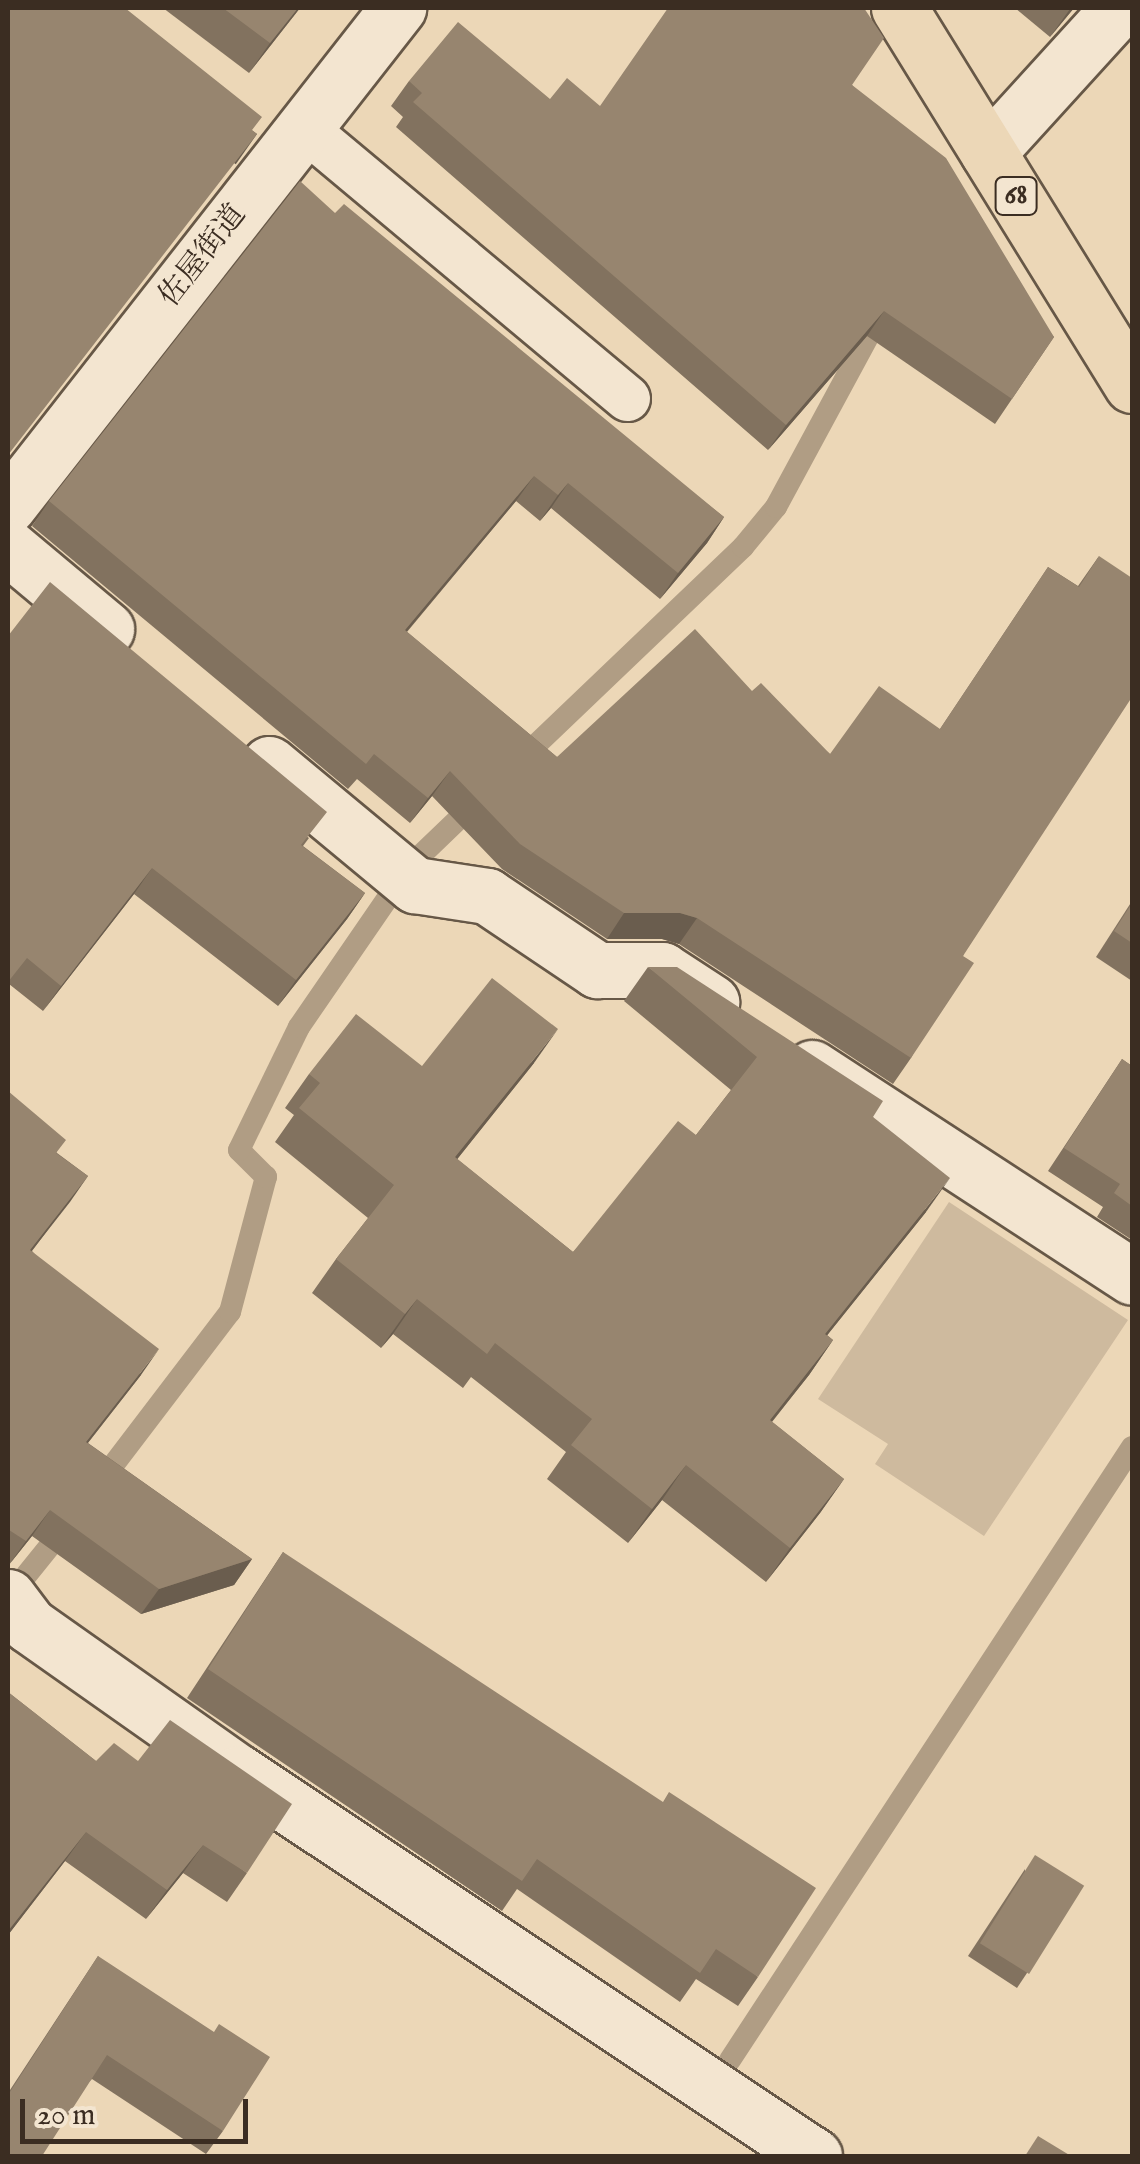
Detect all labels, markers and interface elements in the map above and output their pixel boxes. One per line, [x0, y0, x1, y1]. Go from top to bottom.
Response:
road number: 68 [994, 173, 1038, 219]
street label: 佐屋街道 [152, 198, 254, 314]
scale bar [25, 2079, 252, 2141]
text: 20 m [37, 2097, 96, 2135]

